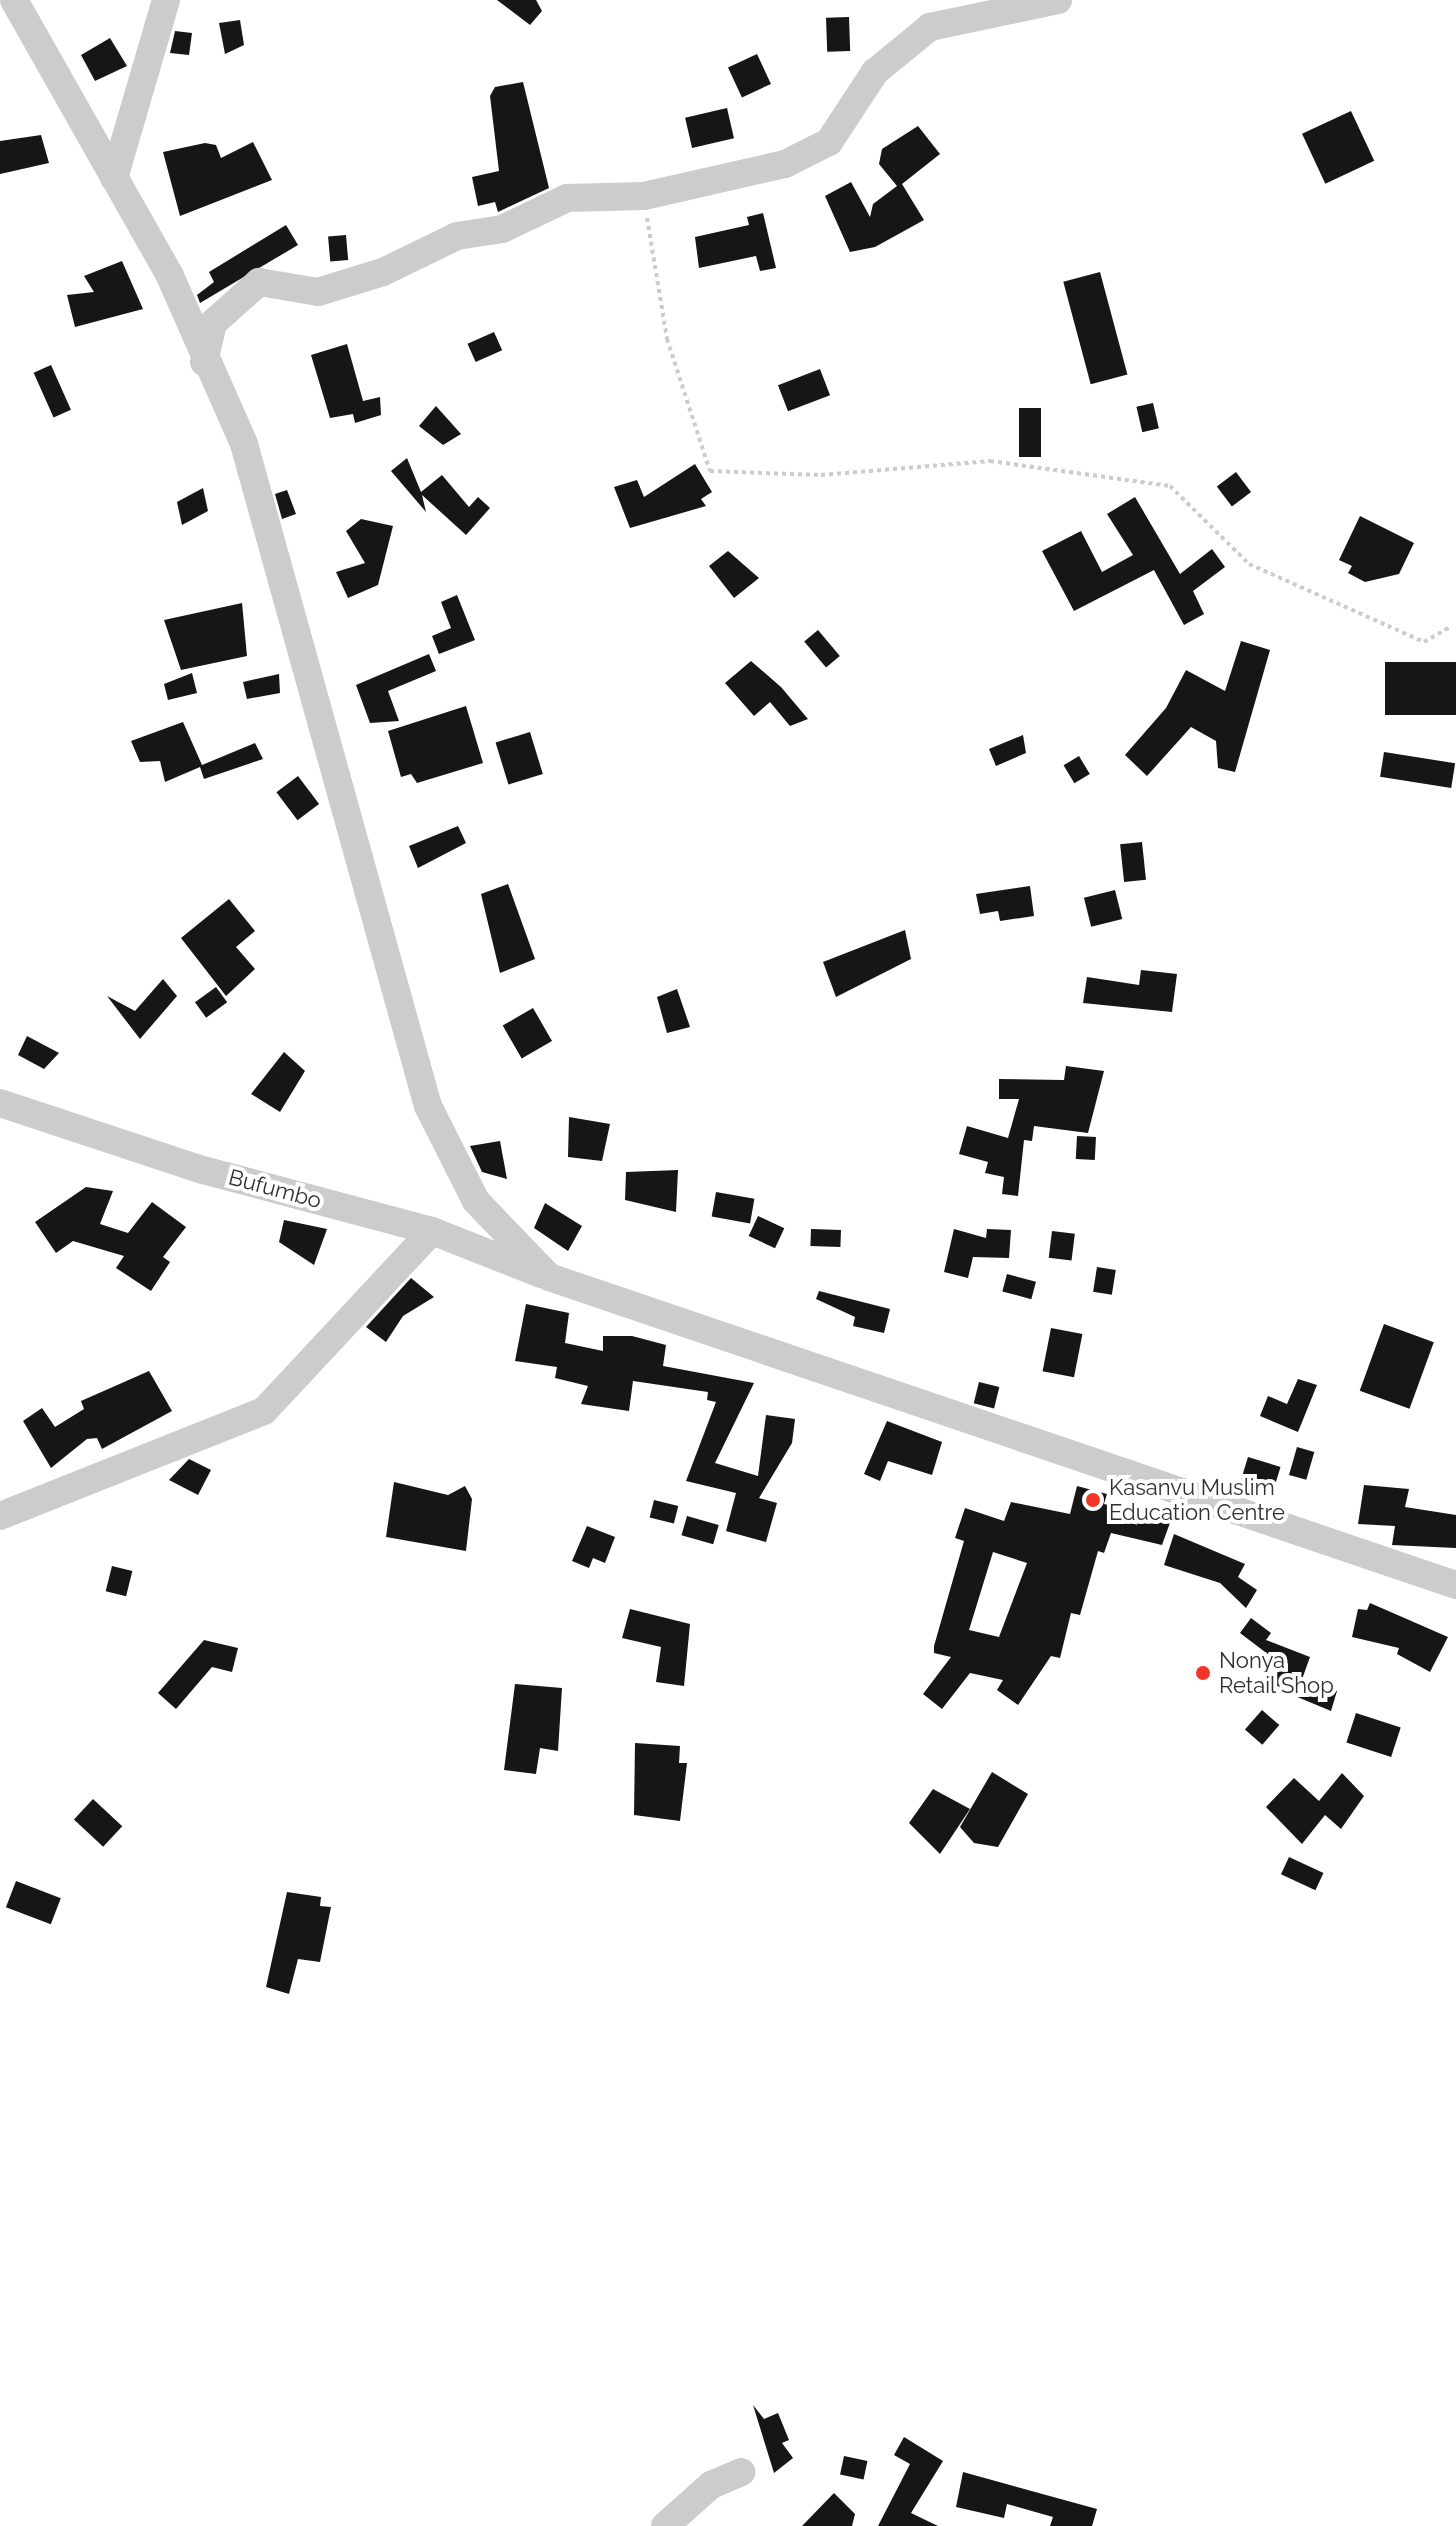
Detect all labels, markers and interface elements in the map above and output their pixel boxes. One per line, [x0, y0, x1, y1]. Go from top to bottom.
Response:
street label: Bufumbo [226, 1164, 324, 1214]
place label: Kasanvu Muslim Education Centre [1109, 1474, 1285, 1526]
marker: Kasanvu Muslim Education Centre [1084, 1491, 1102, 1509]
place label: Nonya Retail Shop [1219, 1647, 1334, 1698]
marker: Nonya Retail Shop [1194, 1664, 1212, 1682]

